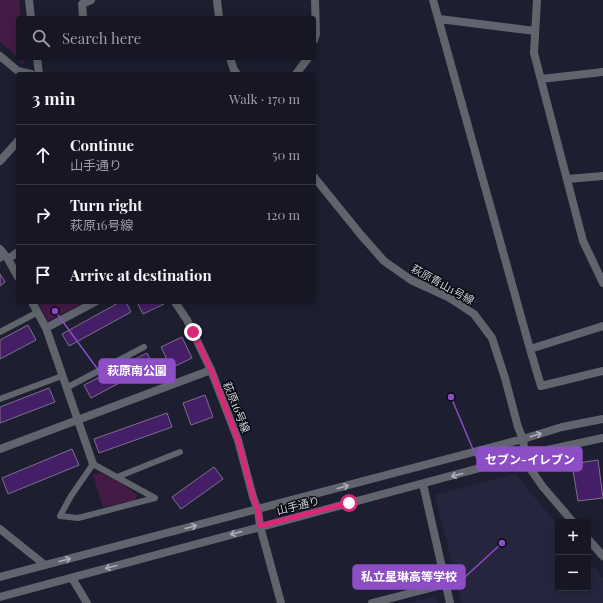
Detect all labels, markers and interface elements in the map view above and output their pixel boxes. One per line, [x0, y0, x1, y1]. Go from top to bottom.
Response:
search box [16, 16, 316, 60]
icon: search [30, 27, 52, 49]
text: Search here [62, 28, 141, 48]
text: 3 min [32, 87, 75, 109]
text: Walk · 170 m [229, 90, 300, 107]
text: Continue [70, 135, 134, 155]
icon: ahead [32, 144, 54, 166]
text: 50 m [272, 146, 300, 163]
text: 山手通り [70, 156, 122, 173]
text: Turn right [70, 195, 143, 215]
icon: right [32, 204, 54, 226]
text: 120 m [266, 206, 300, 223]
text: 萩原16号線 [70, 216, 134, 233]
street label: 萩原青山1号線 [409, 260, 477, 308]
icon: arrive [32, 264, 54, 286]
text: Arrive at destination [70, 265, 212, 285]
route end [184, 323, 202, 341]
callout: 萩原南公園 [99, 359, 175, 383]
text: 萩原南公園 [107, 362, 167, 378]
street label: 萩原16号線 [220, 379, 254, 435]
one-way arrow [530, 431, 543, 438]
callout: セブン-イレブン [477, 447, 582, 471]
text: セブン-イレブン [485, 451, 575, 467]
one-way arrow [451, 472, 464, 479]
one-way arrow [337, 482, 350, 490]
street label: 山手通り [275, 492, 321, 518]
route start [340, 494, 358, 512]
map controls [555, 519, 591, 591]
button: + [555, 519, 591, 555]
one-way arrow [184, 523, 197, 530]
one-way arrow [230, 529, 243, 537]
button: − [555, 555, 591, 591]
one-way arrow [58, 556, 71, 563]
one-way arrow [105, 564, 118, 571]
callout: 私立星琳高等学校 [353, 565, 465, 589]
text: 私立星琳高等学校 [361, 568, 457, 584]

